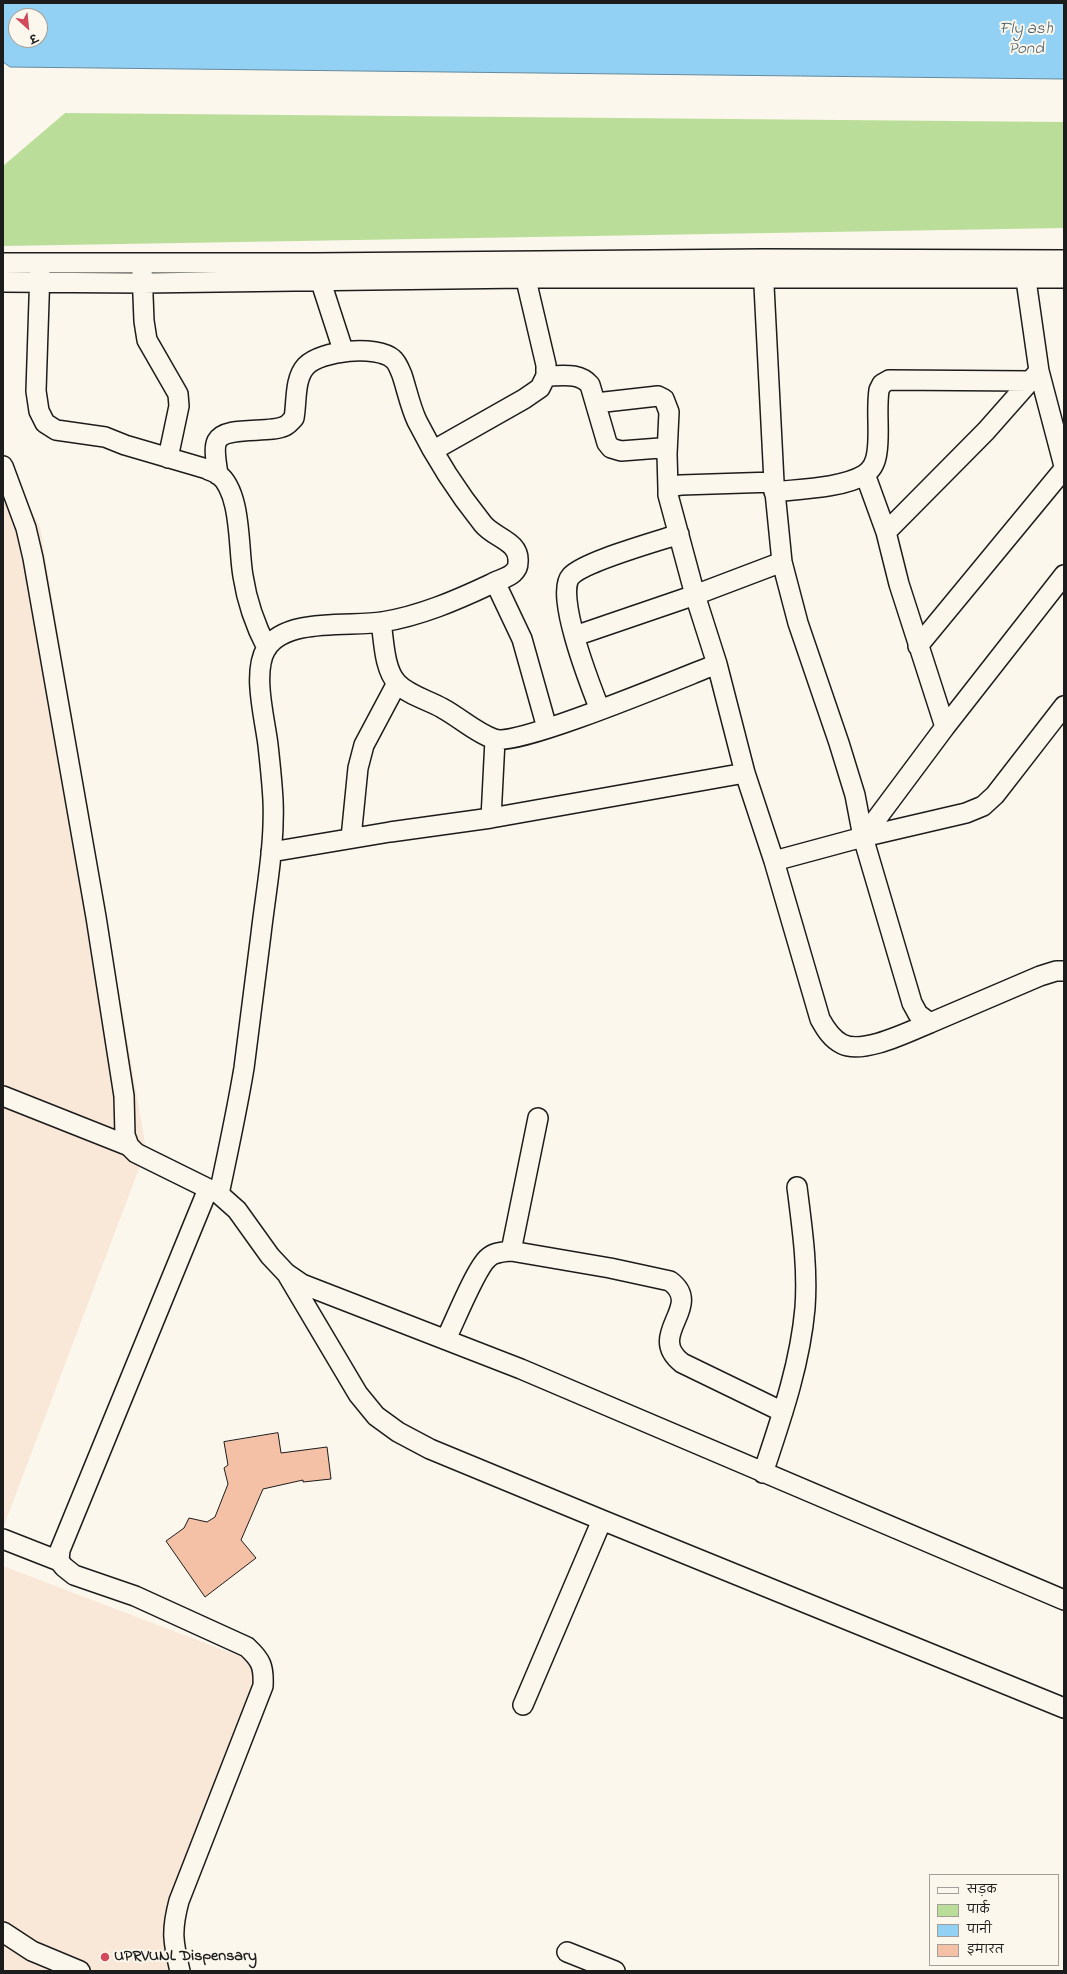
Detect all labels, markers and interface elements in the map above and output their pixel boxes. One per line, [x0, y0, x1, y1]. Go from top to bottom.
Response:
north arrow [8, 8, 48, 48]
water label: Fly ash Pond [999, 20, 1053, 60]
text: उ [26, 29, 40, 47]
legend [929, 1874, 1059, 1966]
text: सड़क [967, 1881, 997, 1899]
text: पार्क [967, 1901, 990, 1919]
text: पानी [967, 1921, 992, 1939]
text: इमारत [967, 1941, 1004, 1959]
place label: UPRVUNL Dispensary [114, 1947, 257, 1967]
marker: UPRVUNL Dispensary [99, 1951, 111, 1963]

